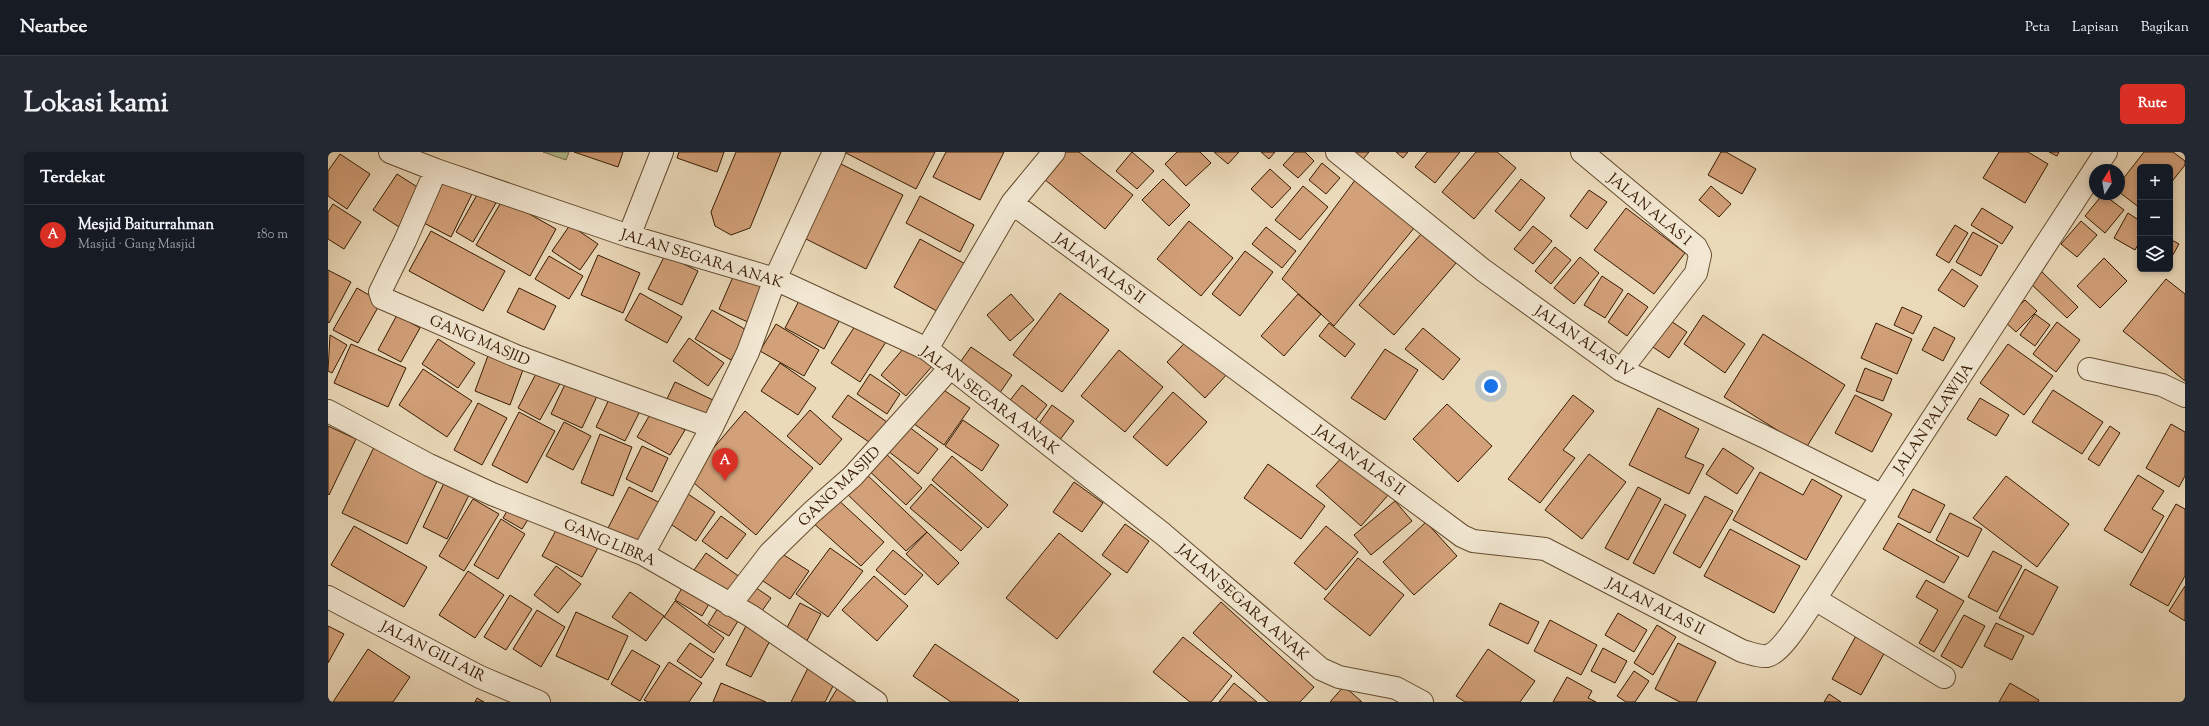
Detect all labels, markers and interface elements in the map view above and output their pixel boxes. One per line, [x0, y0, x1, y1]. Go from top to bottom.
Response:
text: Nearbee [20, 14, 87, 41]
text: Peta [2025, 18, 2050, 38]
text: Lapisan [2072, 18, 2119, 38]
text: Bagikan [2141, 18, 2189, 38]
text: Lokasi kami [24, 84, 168, 124]
button: Rute [2120, 84, 2185, 124]
north arrow [2089, 164, 2125, 200]
map controls [2137, 164, 2173, 272]
button: + [2137, 164, 2173, 200]
text: Terdekat [40, 166, 105, 190]
street label: JALAN ALAS I [1602, 168, 1695, 251]
button: − [2137, 200, 2173, 236]
text: Mesjid Baiturrahman [78, 215, 214, 236]
street label: JALAN SEGARA ANAK [617, 224, 785, 294]
text: A [48, 226, 58, 244]
text: 180 m [257, 226, 288, 244]
street label: JALAN ALAS II [1048, 228, 1149, 310]
text: Masjid · Gang Masjid [78, 236, 195, 254]
button: layers [2137, 236, 2173, 272]
street label: JALAN ALAS IV [1529, 301, 1637, 383]
street label: GANG MASJID [426, 311, 533, 372]
street label: JALAN SEGARA ANAK [915, 342, 1063, 460]
street label: JALAN PALAWIJA [1889, 359, 1979, 479]
your location [1481, 376, 1501, 396]
street label: JALAN ALAS II [1308, 420, 1409, 502]
street label: GANG MASJID [794, 442, 886, 532]
pin: A [712, 448, 738, 481]
street label: GANG LIBRA [560, 515, 659, 572]
street label: JALAN SEGARA ANAK [1171, 539, 1313, 666]
street label: JALAN ALAS II [1602, 573, 1708, 641]
street label: JALAN GILI AIR [375, 616, 489, 688]

